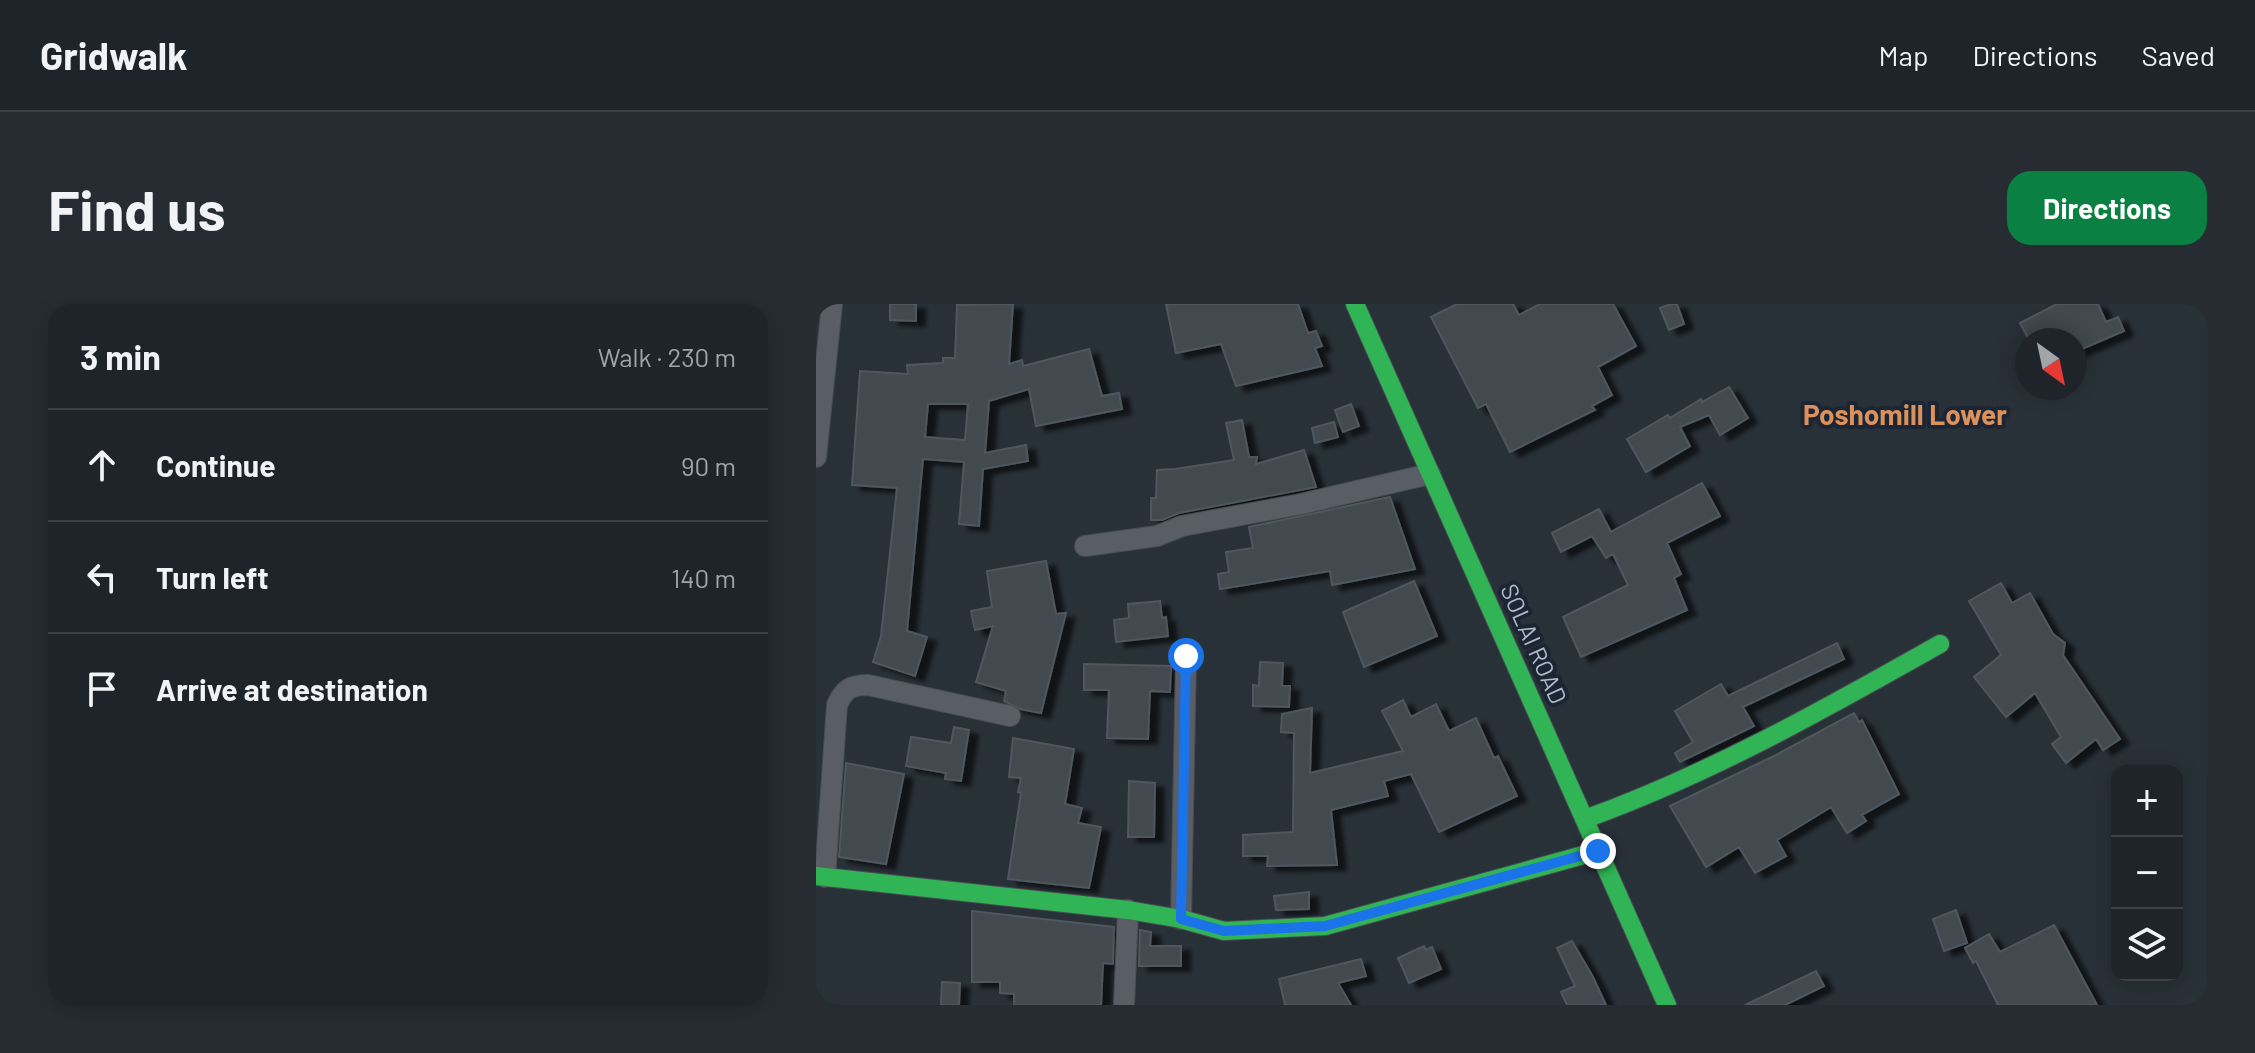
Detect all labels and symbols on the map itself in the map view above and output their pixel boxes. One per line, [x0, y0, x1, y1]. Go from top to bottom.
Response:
north arrow [2015, 328, 2087, 400]
district label: Poshomill Lower [1803, 397, 2007, 431]
street label: SOLAI ROAD [1495, 579, 1574, 708]
route start [1168, 638, 1204, 674]
route end [1580, 833, 1616, 869]

